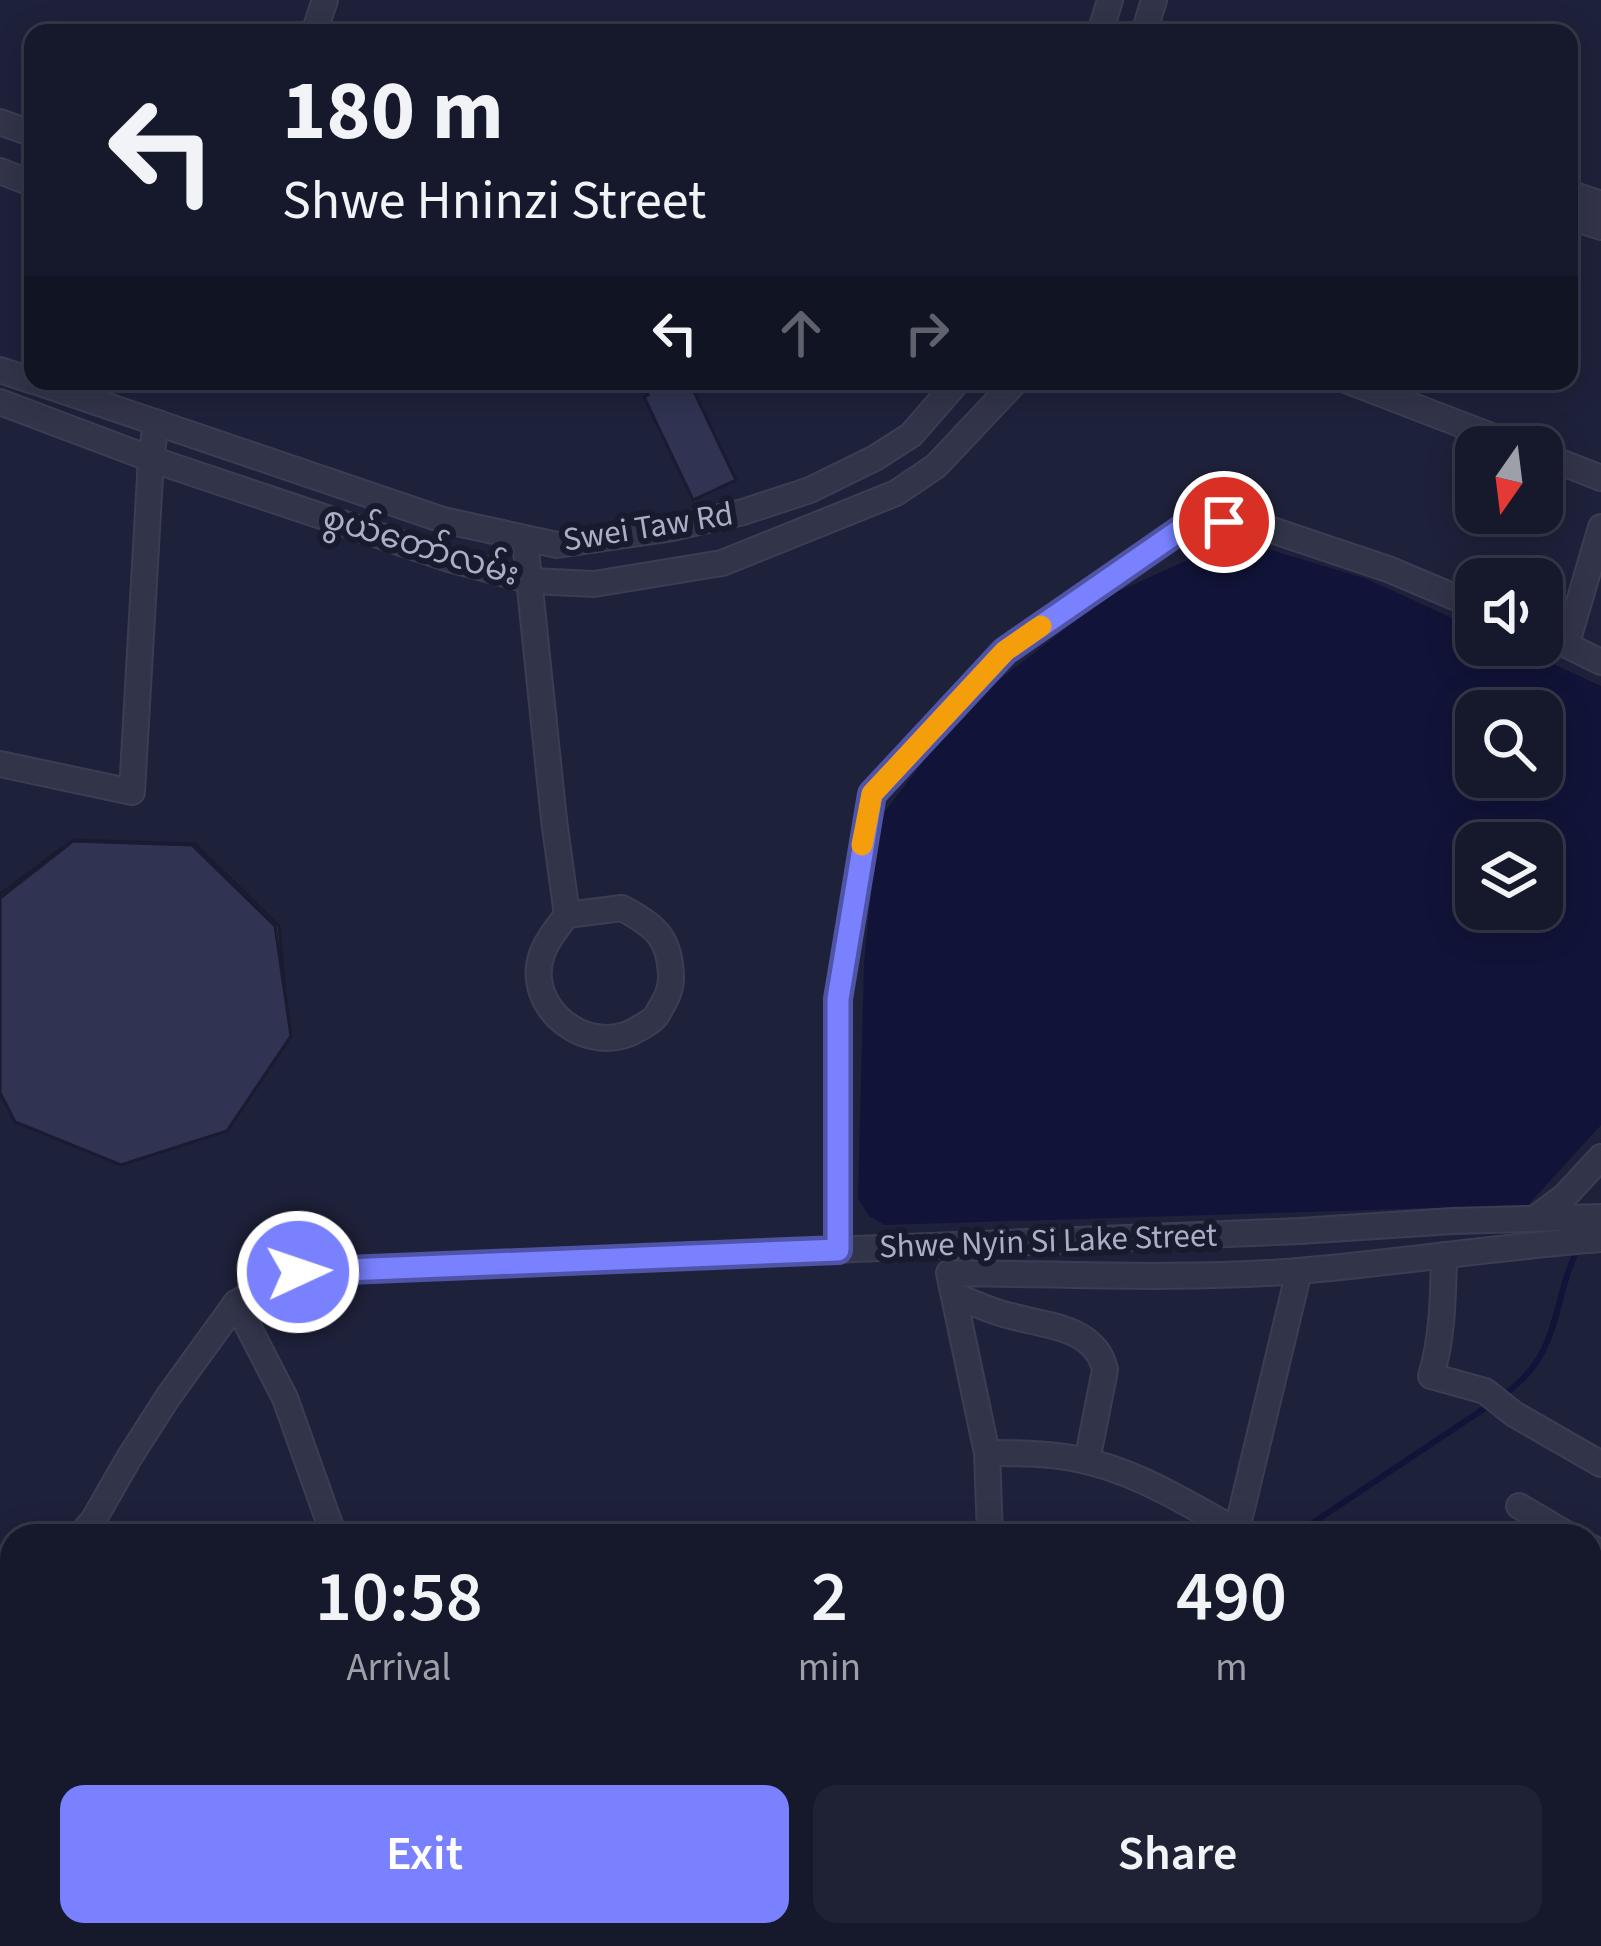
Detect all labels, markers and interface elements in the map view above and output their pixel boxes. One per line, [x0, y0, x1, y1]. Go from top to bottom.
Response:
text: 180 m [282, 52, 504, 172]
icon: left [84, 72, 240, 228]
text: Shwe Hninzi Street [282, 163, 706, 240]
icon: left [642, 300, 708, 366]
icon: ahead [768, 300, 834, 366]
icon: right [894, 300, 960, 366]
north arrow [1455, 426, 1563, 534]
map controls [1455, 426, 1563, 930]
pin [1173, 471, 1275, 573]
icon: arrive [1191, 489, 1257, 555]
street label: Swei Taw Rd [560, 490, 736, 564]
street label: စွယ်တော်လမ်း [317, 494, 525, 599]
button: sound [1455, 558, 1563, 666]
button: search [1455, 690, 1563, 798]
button: layers [1455, 822, 1563, 930]
position arrow [235, 1209, 361, 1335]
street label: Shwe Nyin Si Lake Street [878, 1212, 1218, 1270]
text: 10:58 [315, 1546, 483, 1649]
text: 2 [811, 1546, 848, 1649]
text: 490 [1176, 1546, 1287, 1649]
text: Arrival [346, 1640, 451, 1696]
text: min [798, 1640, 861, 1696]
text: m [1215, 1640, 1248, 1696]
button: Exit [60, 1785, 789, 1923]
button: Share [813, 1785, 1542, 1923]

